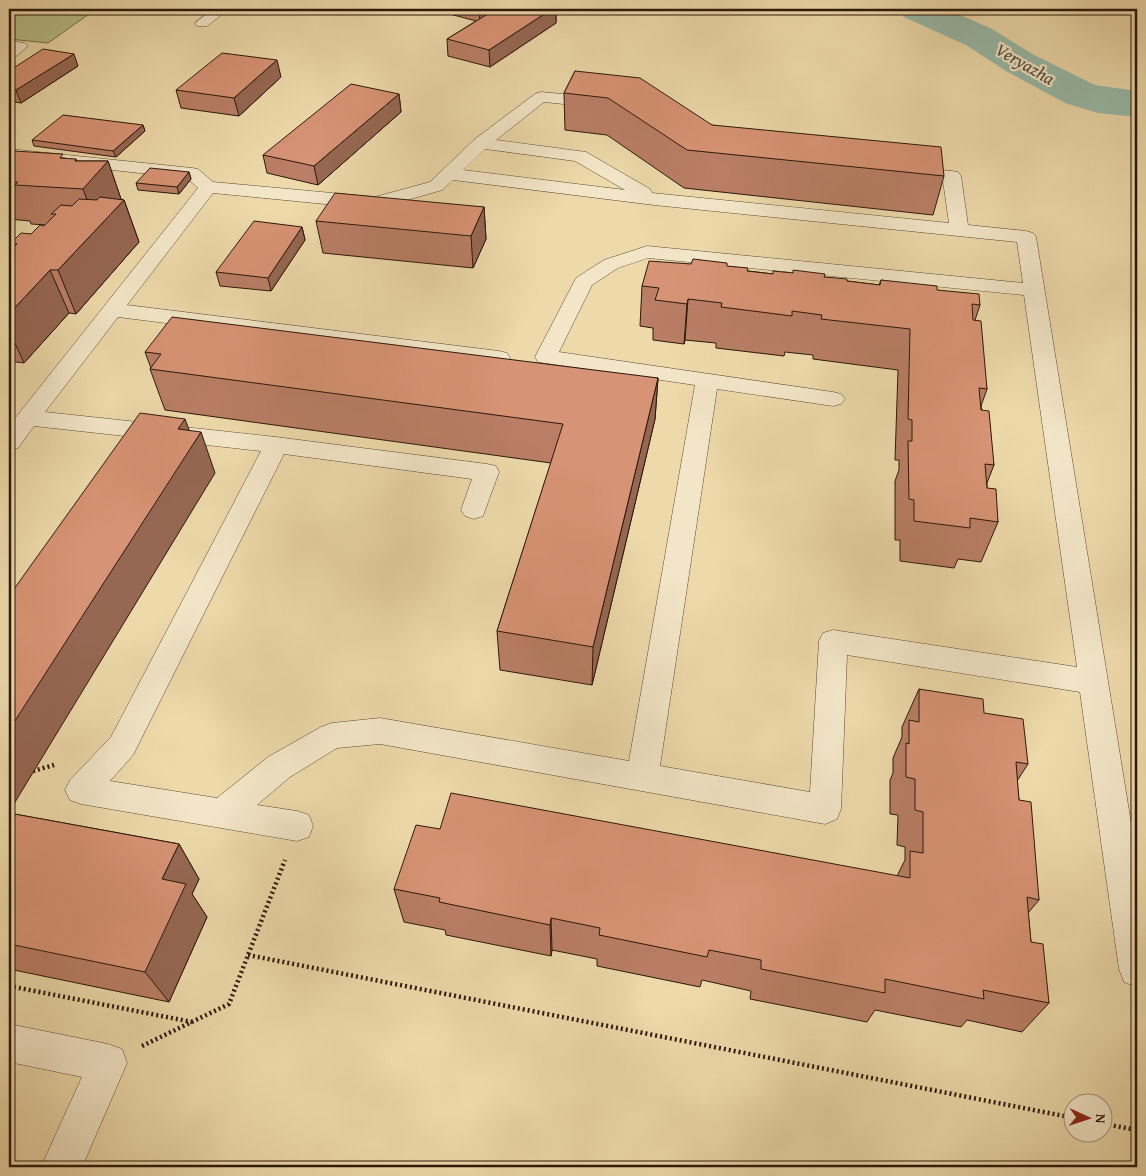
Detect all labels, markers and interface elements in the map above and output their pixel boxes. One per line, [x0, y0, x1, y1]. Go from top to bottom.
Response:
water label: Veryazha [991, 36, 1061, 92]
north arrow [1064, 1094, 1114, 1144]
text: N [1091, 1113, 1111, 1125]

